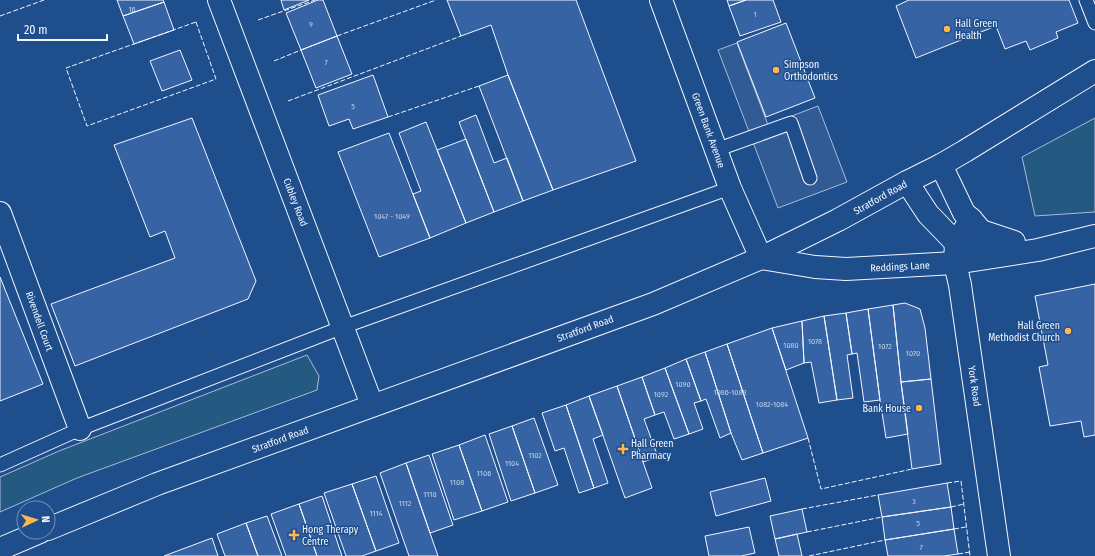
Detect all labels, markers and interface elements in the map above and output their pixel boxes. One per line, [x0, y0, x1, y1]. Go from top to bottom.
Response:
house number: 16 [128, 5, 136, 14]
house number: 1 [753, 10, 757, 19]
scale bar [18, 16, 107, 42]
place label: Hall Green Health [955, 18, 998, 42]
house number: 9 [309, 20, 313, 29]
text: 20 m [24, 23, 48, 37]
marker: Hall Green Health [942, 24, 952, 34]
house number: 7 [324, 58, 328, 67]
place label: Simpson Orthodontics [784, 59, 838, 83]
marker: Simpson Orthodontics [771, 65, 781, 75]
street label: Green Bank Avenue [689, 91, 727, 170]
house number: 5 [351, 102, 355, 111]
street label: Cubley Road [280, 177, 310, 228]
street label: Stratford Road [852, 178, 909, 218]
house number: 1047 - 1049 [374, 212, 410, 221]
street label: Reddings Lane [870, 259, 930, 275]
street label: Rivendell Court [23, 290, 56, 354]
street label: Stratford Road [555, 313, 615, 345]
place label: Hall Green Methodist Church [988, 320, 1060, 344]
marker: Hall Green Methodist Church [1063, 326, 1073, 336]
house number: 1078 [808, 337, 822, 346]
house number: 1080 [783, 341, 799, 350]
house number: 1072 [878, 342, 892, 351]
house number: 1070 [906, 349, 920, 358]
street label: York Road [965, 365, 983, 407]
house number: 1090 [675, 380, 691, 389]
house number: 1086-1088 [714, 388, 746, 397]
house number: 1092 [654, 390, 669, 399]
house number: 1082-1084 [756, 400, 788, 409]
place label: Bank House [863, 403, 911, 415]
marker: Bank House [914, 403, 924, 413]
street label: Stratford Road [250, 424, 310, 456]
place label: Hall Green Pharmacy [631, 438, 674, 462]
marker: Hall Green Pharmacy [618, 444, 628, 454]
house number: 1102 [528, 451, 542, 460]
house number: 1104 [505, 459, 519, 468]
house number: 1106 [477, 469, 491, 478]
house number: 1108 [450, 478, 464, 487]
house number: 1110 [423, 490, 437, 499]
house number: 3 [912, 497, 916, 506]
house number: 1112 [399, 499, 412, 508]
north arrow [16, 500, 56, 540]
house number: 1114 [369, 509, 383, 518]
text: N [39, 516, 52, 523]
house number: 5 [916, 519, 920, 528]
place label: Hong Therapy Centre [302, 524, 359, 548]
marker: Hong Therapy Centre [289, 530, 299, 540]
house number: 7 [919, 543, 923, 552]

